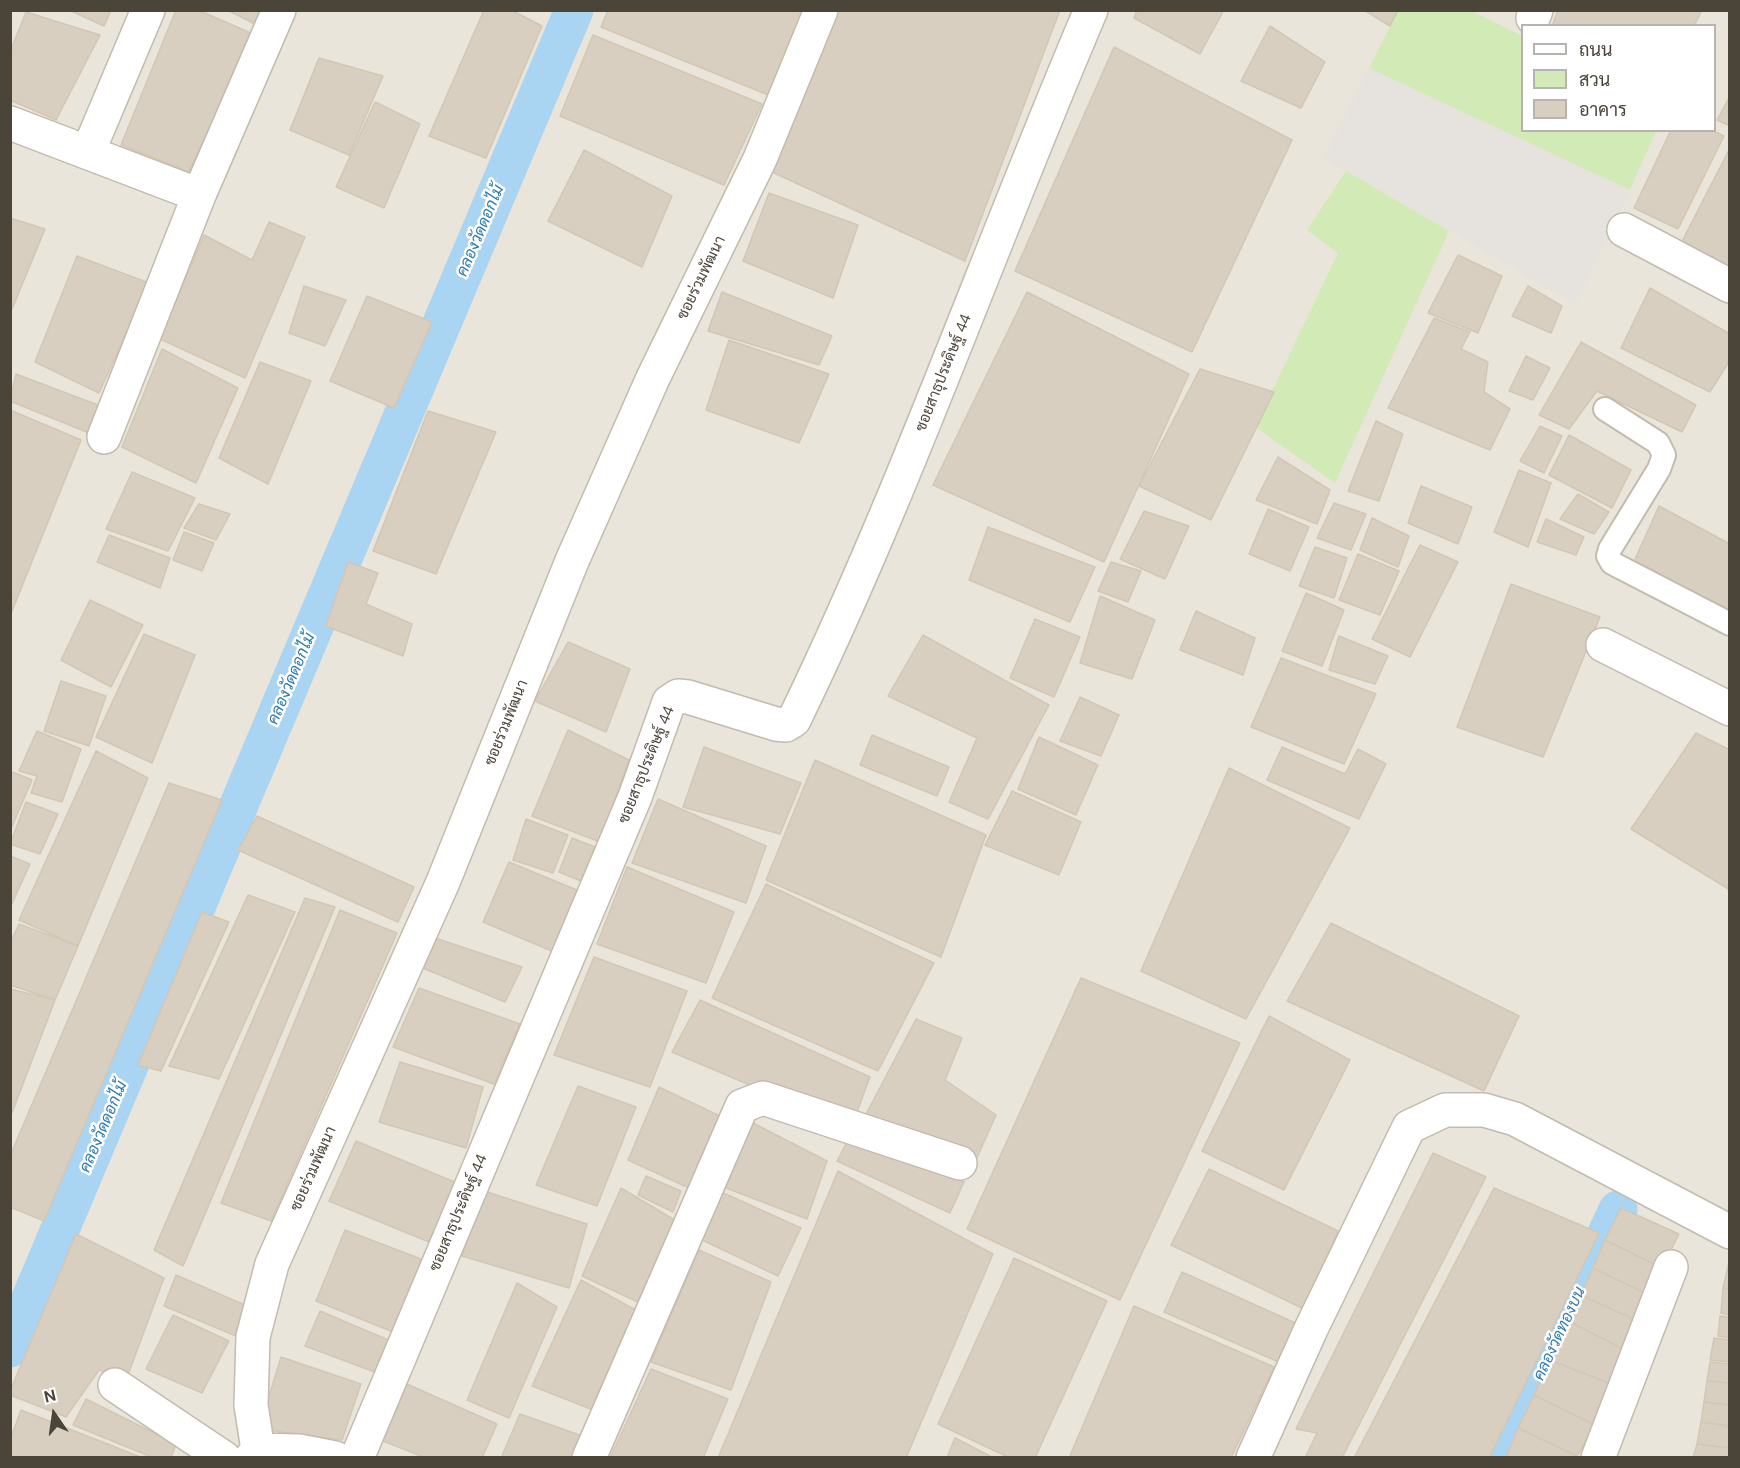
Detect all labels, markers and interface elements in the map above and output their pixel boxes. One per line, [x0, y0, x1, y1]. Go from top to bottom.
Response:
legend [1521, 24, 1716, 132]
text: ถนน [1579, 38, 1612, 62]
text: สวน [1579, 68, 1610, 92]
text: อาคาร [1579, 98, 1627, 122]
water label: คลองวัดดอกไม้ [453, 182, 509, 280]
street label: ซอยร่วมพัฒนา [674, 233, 730, 323]
street label: ซอยสาธุประดิษฐ์ 44 [912, 312, 976, 434]
water label: คลองวัดดอกไม้ [264, 630, 320, 728]
street label: ซอยร่วมพัฒนา [482, 678, 532, 768]
street label: ซอยสาธุประดิษฐ์ 44 [615, 704, 679, 826]
water label: คลองวัดดอกไม้ [76, 1078, 132, 1176]
street label: ซอยร่วมพัฒนา [287, 1124, 341, 1214]
street label: ซอยสาธุประดิษฐ์ 44 [426, 1152, 492, 1274]
water label: คลองวัดทองบน [1530, 1284, 1590, 1384]
north arrow [24, 1384, 84, 1444]
text: N [42, 1384, 58, 1408]

